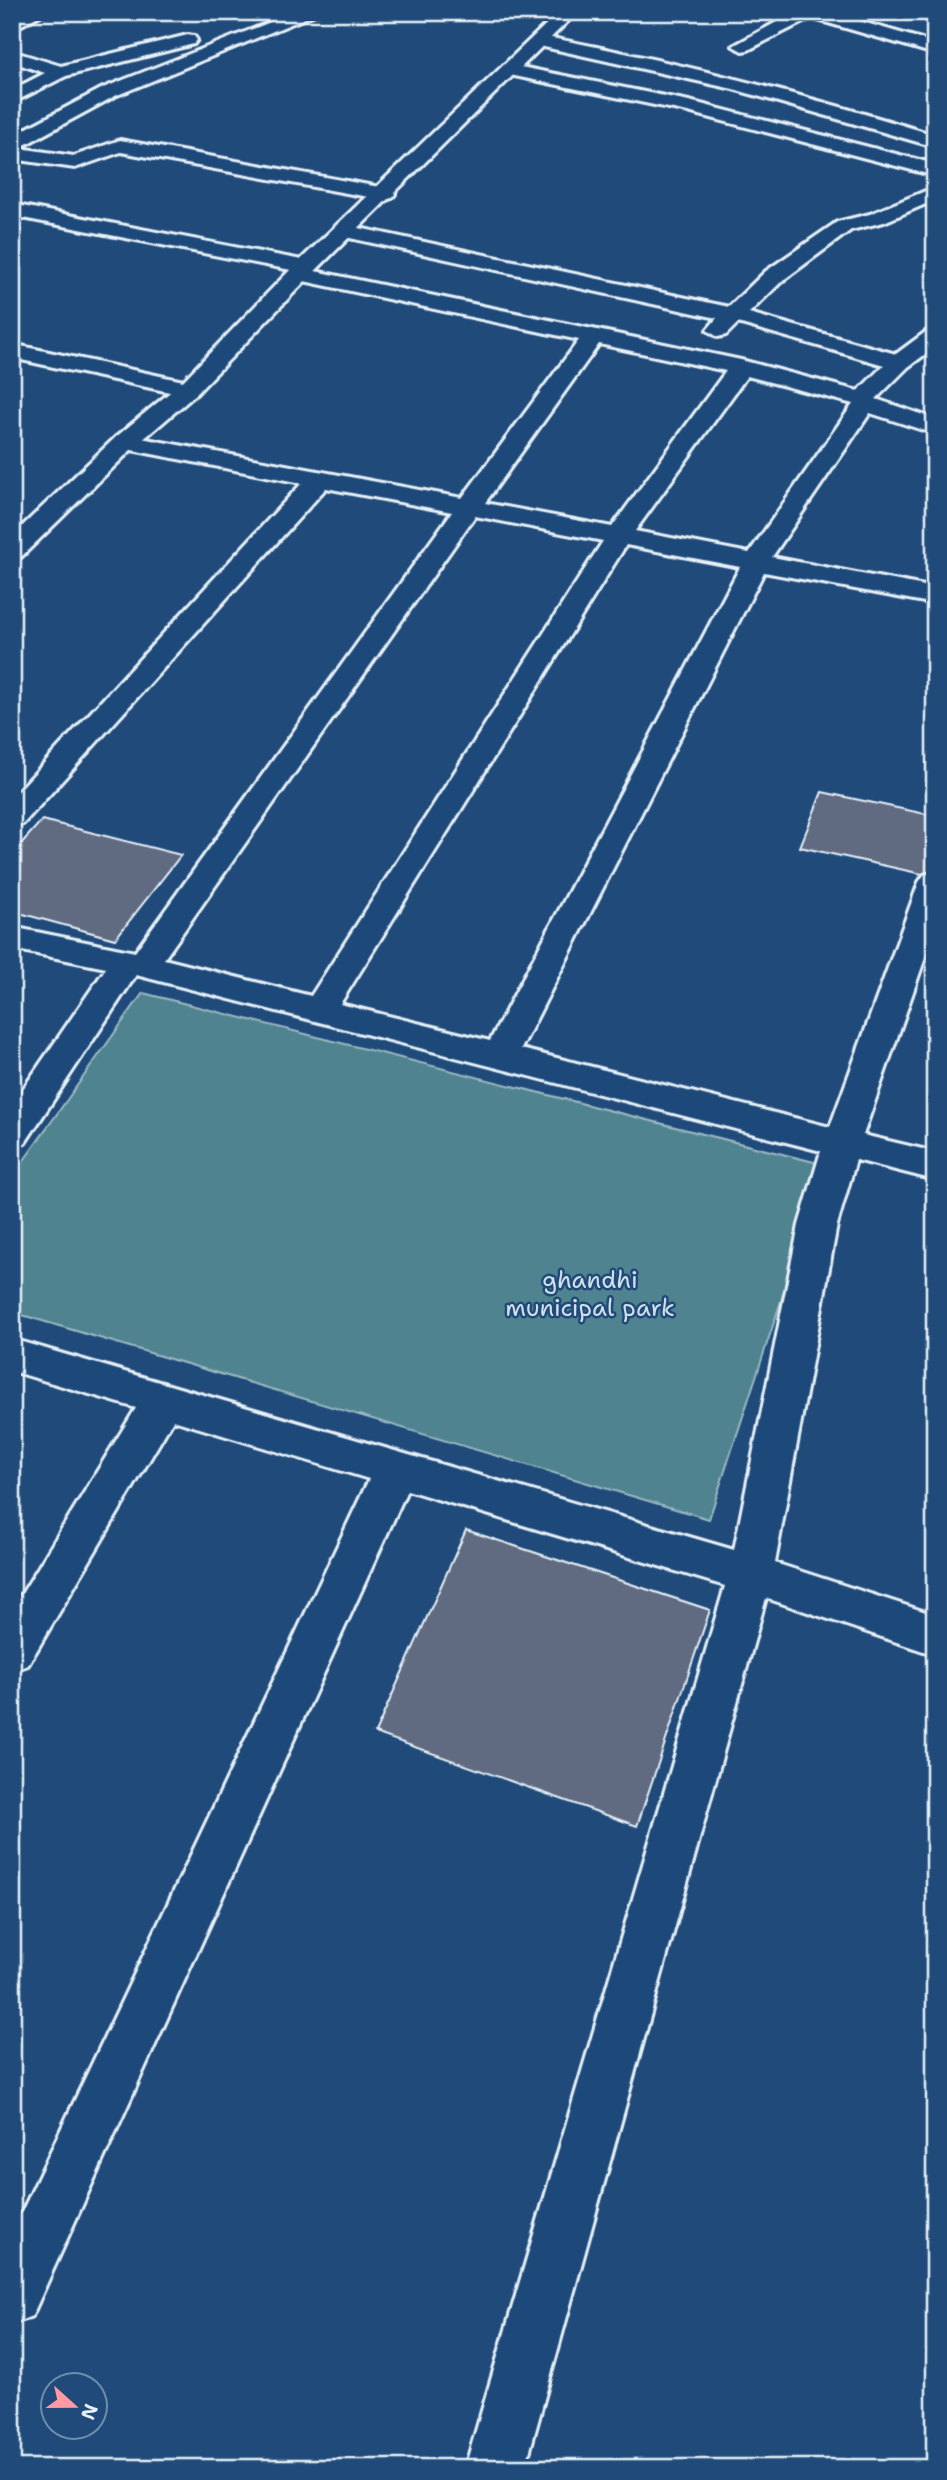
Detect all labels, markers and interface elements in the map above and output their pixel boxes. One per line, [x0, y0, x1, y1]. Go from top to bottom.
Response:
park label: ghandhi municipal park [505, 1264, 675, 1324]
north arrow [38, 2372, 108, 2442]
text: N [75, 2400, 104, 2423]

